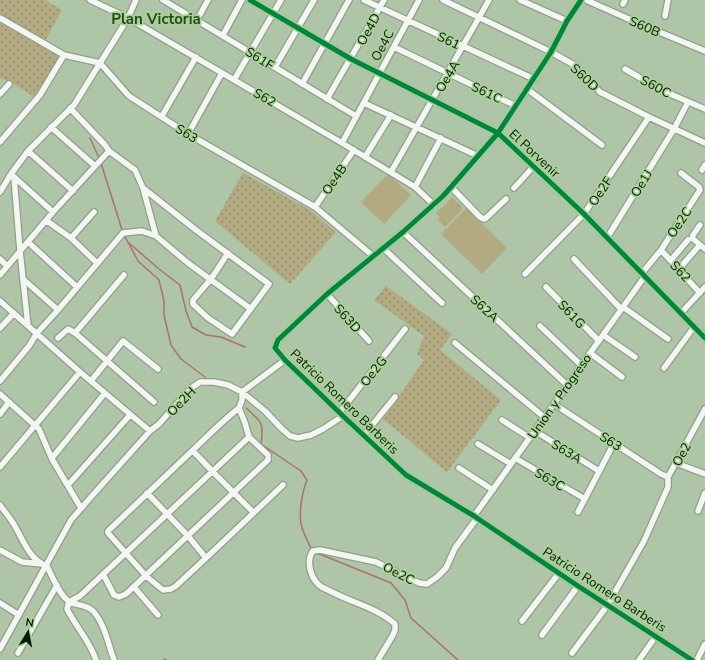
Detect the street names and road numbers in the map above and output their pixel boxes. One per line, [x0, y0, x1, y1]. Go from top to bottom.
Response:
street label: Oe4D [353, 10, 385, 49]
street label: S60B [626, 12, 663, 42]
street label: Oe4C [367, 26, 399, 64]
street label: S61 [434, 28, 463, 54]
street label: S61F [242, 43, 277, 75]
street label: Oe4A [432, 57, 464, 96]
street label: S60D [566, 60, 603, 96]
street label: S60C [637, 71, 674, 103]
street label: S61C [468, 78, 505, 108]
street label: S62 [250, 84, 279, 112]
street label: S63 [172, 120, 201, 148]
street label: El Porvenir [505, 125, 564, 182]
street label: Oe4B [318, 161, 352, 198]
street label: Oe1J [627, 166, 657, 201]
street label: Oe2F [584, 173, 617, 210]
street label: Oe2C [663, 203, 697, 241]
street label: S62 [666, 257, 695, 286]
street label: S62A [466, 291, 503, 327]
street label: S61G [553, 297, 589, 333]
street label: S63D [329, 300, 365, 337]
street label: Patricio Romero Barberis [286, 345, 402, 458]
street label: Union y Progreso [524, 350, 596, 443]
street label: Oe2G [356, 353, 391, 391]
street label: Oe2H [163, 383, 200, 420]
street label: S63 [596, 428, 625, 456]
street label: S63A [548, 435, 586, 469]
street label: Oe2 [668, 439, 696, 470]
street label: S63C [531, 464, 568, 496]
street label: Patricio Romero Barberis [539, 543, 670, 637]
street label: Oe2C [380, 558, 418, 590]

